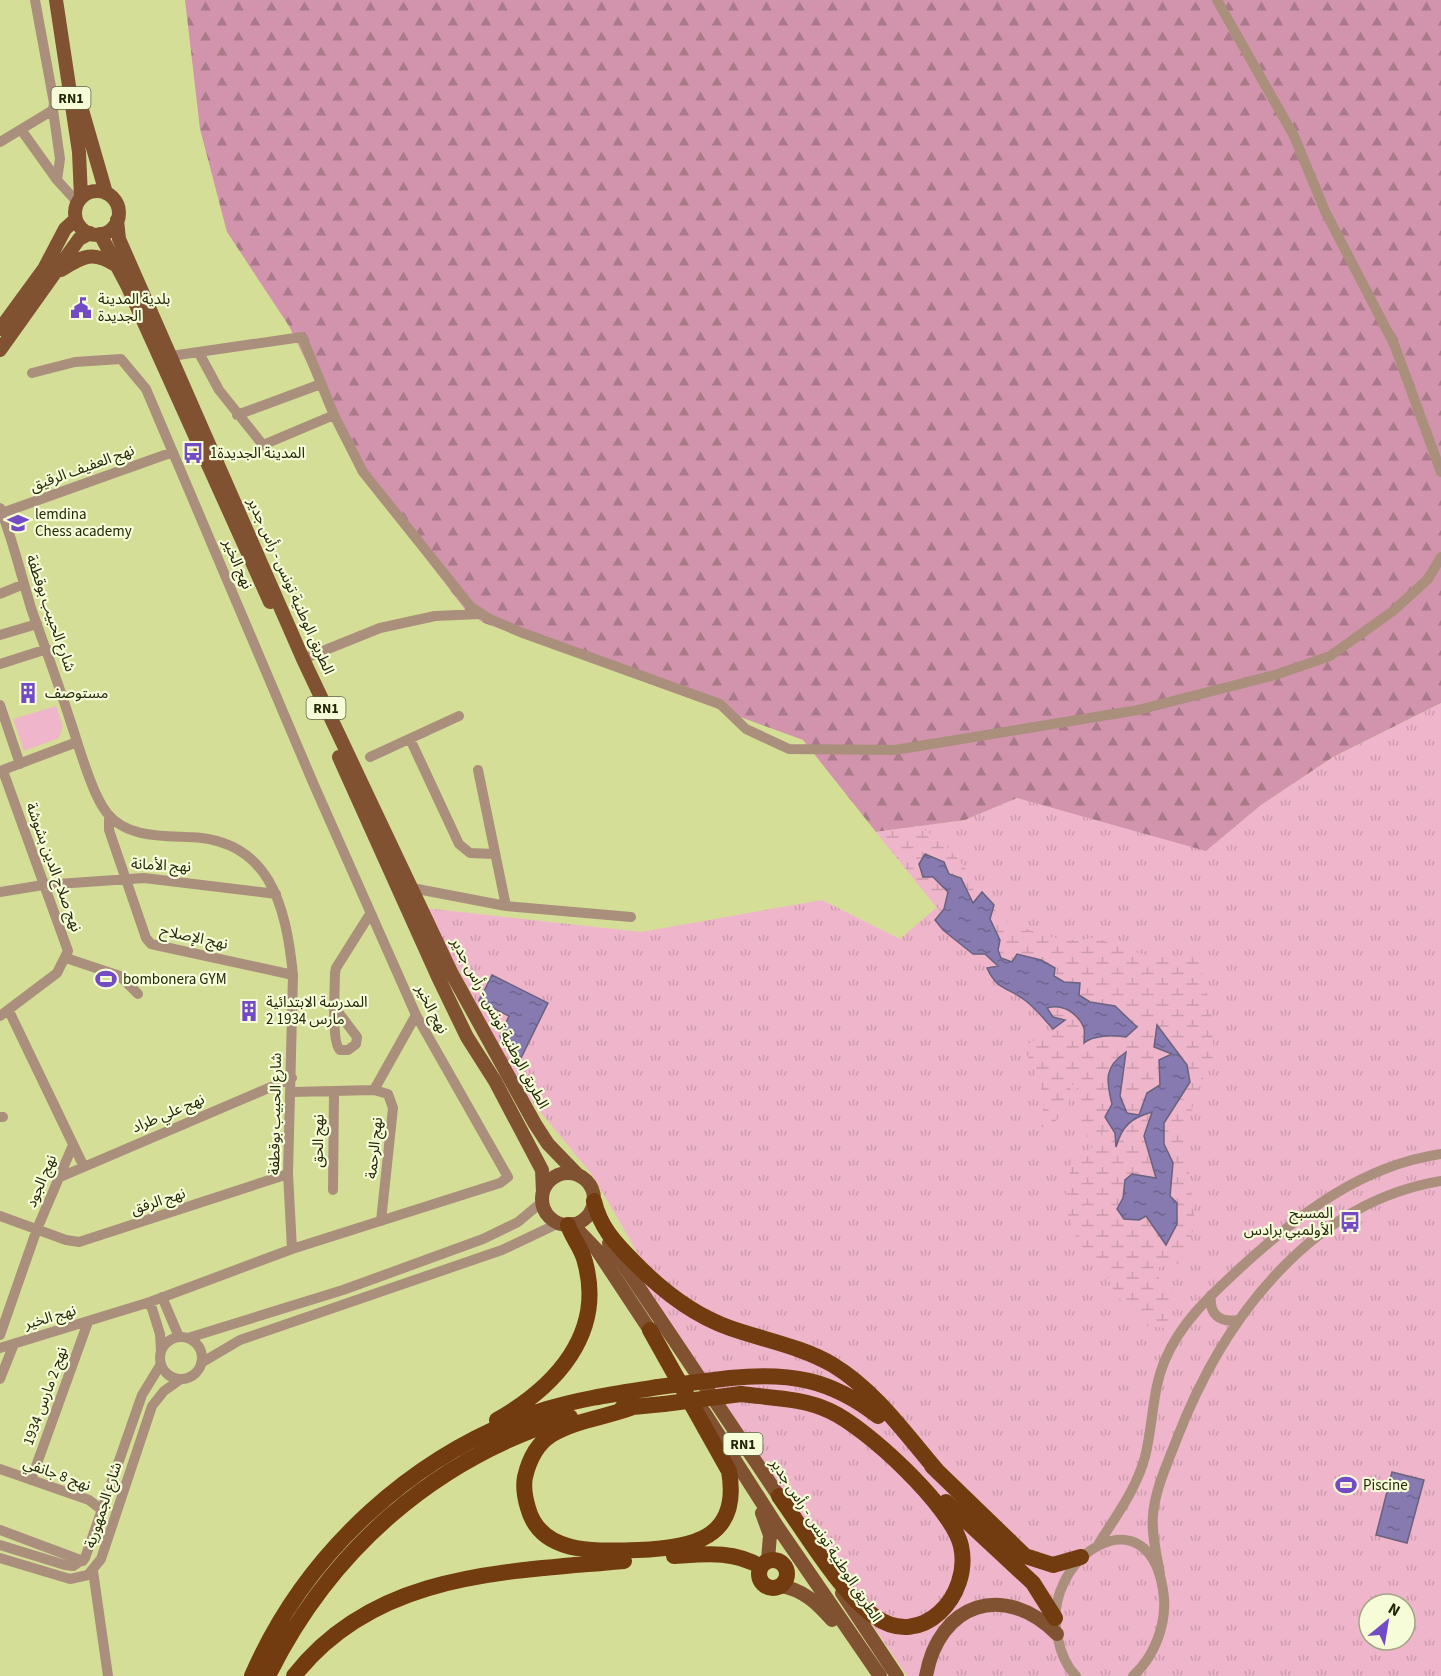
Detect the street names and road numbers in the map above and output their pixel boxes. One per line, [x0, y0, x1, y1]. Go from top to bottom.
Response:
road number: RN1 [52, 87, 90, 109]
street label: نهج العفيف الرقيق [27, 440, 138, 498]
street label: الطريق الوطنية تونس - رأس جدير [242, 494, 339, 678]
street label: نهج الخير [216, 535, 258, 593]
street label: شارع الحبيب بوقطفة [20, 552, 80, 675]
road number: RN1 [306, 697, 346, 719]
street label: نهج صلاح الدين بشوشة [19, 800, 87, 935]
street label: نهج الأمانة [130, 853, 192, 879]
street label: نهج الإصلاح [158, 920, 230, 956]
street label: الطريق الوطنية تونس - رأس جدير [445, 933, 554, 1113]
street label: نهج الخير [409, 980, 453, 1038]
street label: شارع الحبيب بوقطفة [264, 1052, 288, 1175]
street label: نهج علي طراد [129, 1089, 208, 1139]
street label: نهج الحق [308, 1114, 330, 1168]
street label: نهج الرحمة [361, 1116, 389, 1180]
street label: نهج الجود [21, 1151, 63, 1211]
street label: نهج الرفق [128, 1183, 188, 1221]
street label: نهج الخير [21, 1300, 79, 1336]
street label: نهج 2 مارس 1934 [18, 1344, 74, 1449]
road number: RN1 [724, 1433, 762, 1455]
street label: نهج 8 جانفي [20, 1453, 94, 1497]
street label: الطريق الوطنية تونس - رأس جدير [764, 1453, 886, 1626]
street label: شارع الجمهورية [80, 1459, 128, 1551]

